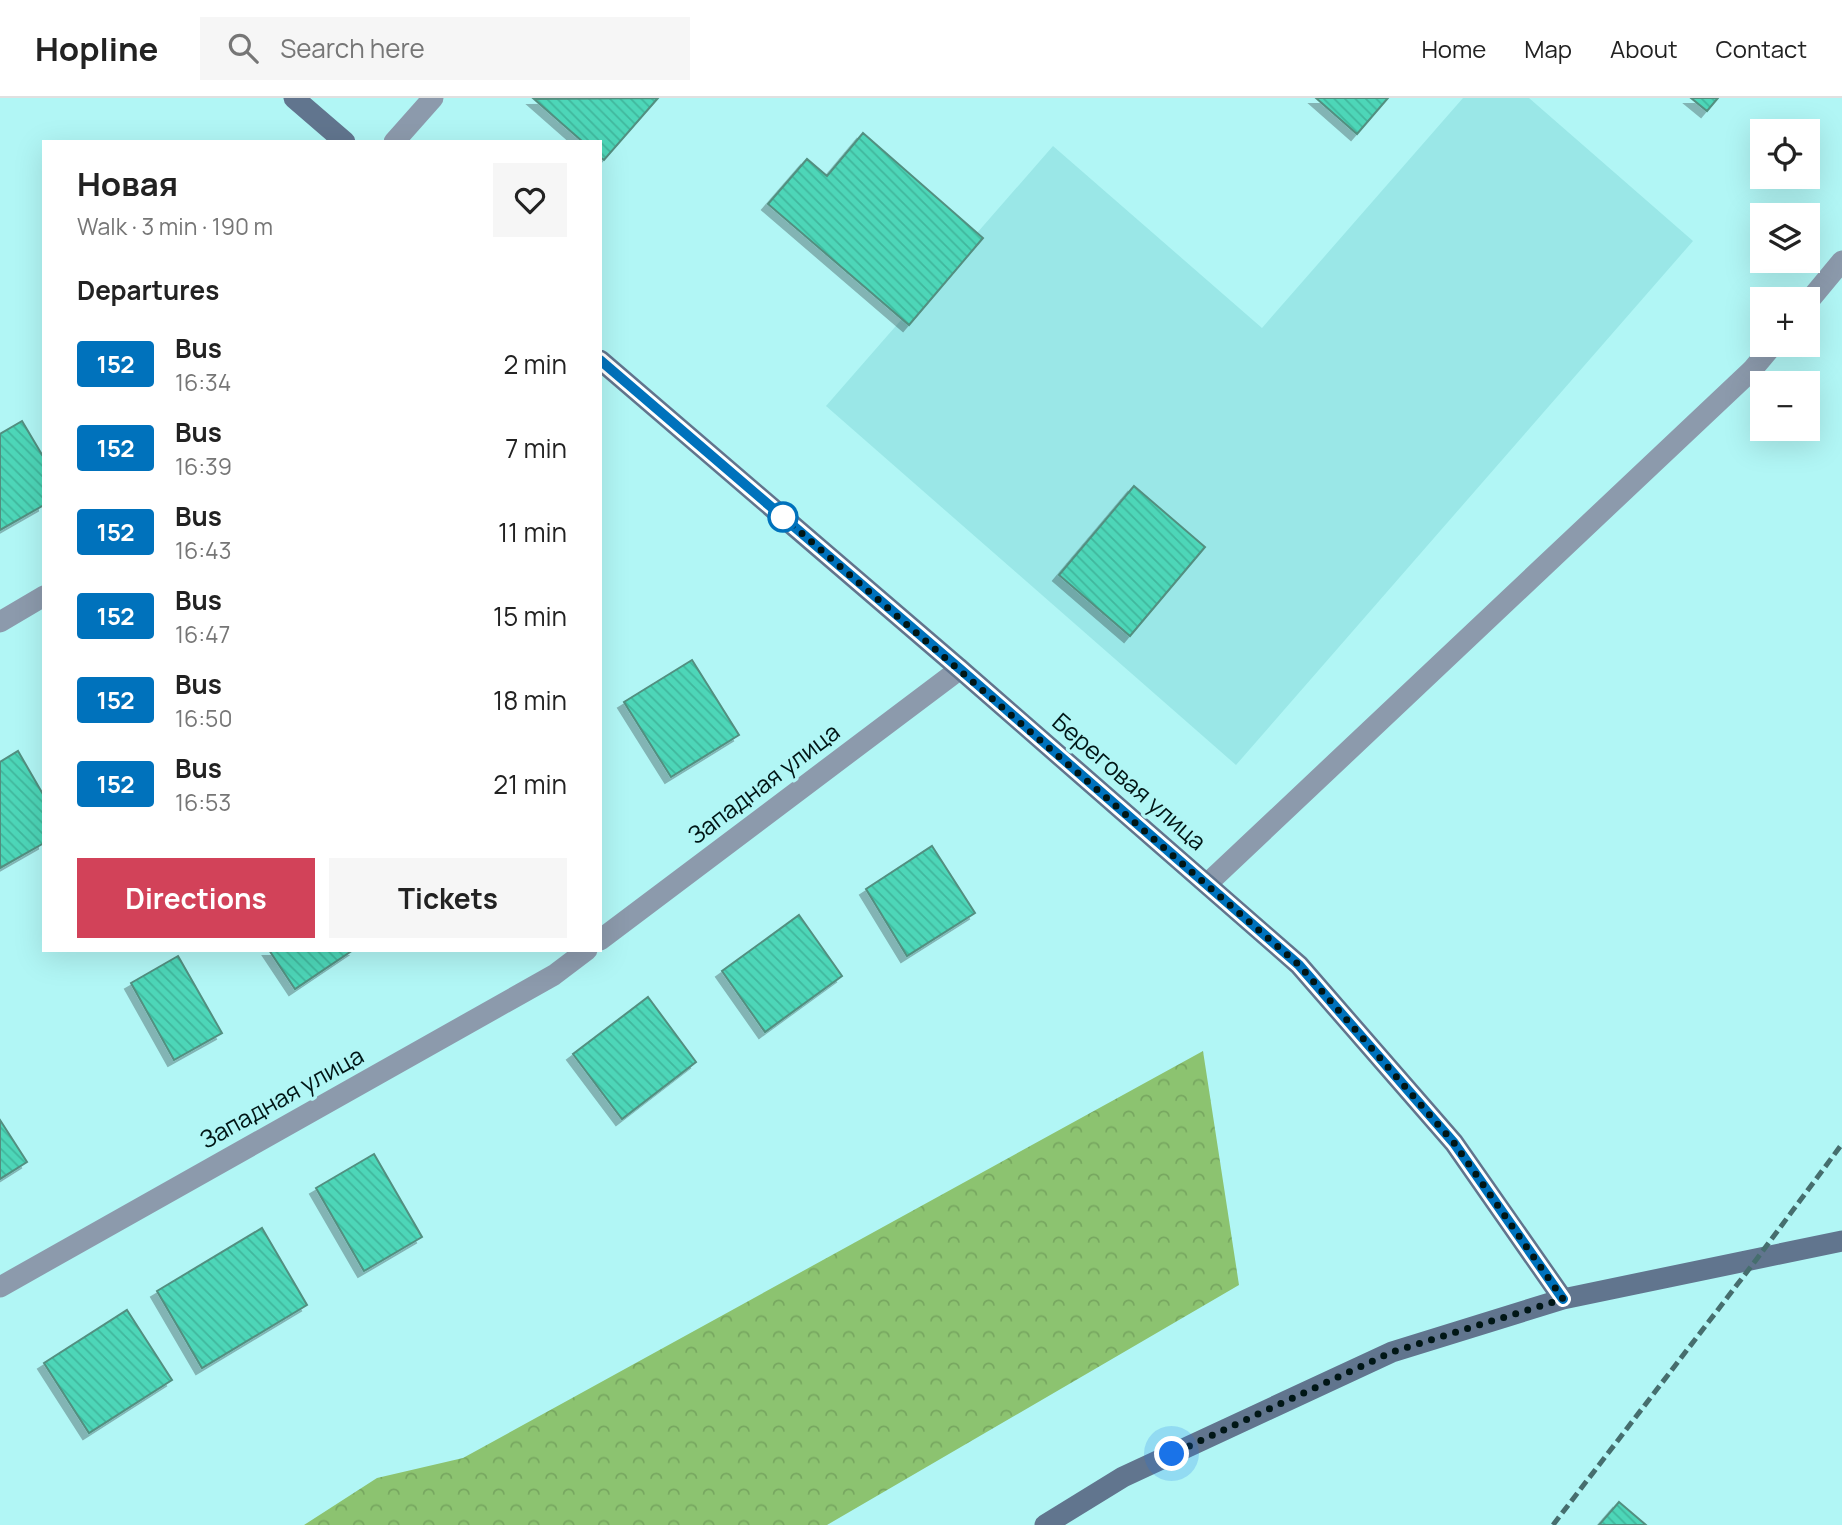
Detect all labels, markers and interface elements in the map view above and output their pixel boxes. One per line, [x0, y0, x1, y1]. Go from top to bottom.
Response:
search box [200, 17, 690, 80]
text: Hopline [35, 26, 158, 71]
icon: search [224, 29, 262, 67]
text: Search here [280, 30, 425, 66]
text: Home [1421, 32, 1486, 65]
text: Map [1524, 32, 1572, 65]
text: About [1610, 32, 1678, 65]
text: Contact [1716, 32, 1807, 65]
map controls [1750, 119, 1820, 441]
button: locate [1750, 119, 1820, 189]
text: Новая [77, 161, 178, 206]
button: heart [493, 163, 567, 237]
button: layers [1750, 203, 1820, 273]
text: Walk · 3 min · 190 m [77, 210, 273, 242]
text: Departures [77, 272, 219, 308]
button: + [1750, 287, 1820, 357]
text: Bus [175, 330, 222, 366]
text: 2 min [503, 346, 567, 382]
text: 152 [96, 347, 135, 380]
text: 16:34 [175, 366, 231, 398]
button: − [1750, 371, 1820, 441]
text: Bus [175, 414, 222, 450]
text: 7 min [505, 430, 567, 466]
text: 152 [96, 431, 135, 464]
text: 16:39 [175, 450, 232, 482]
text: Bus [175, 498, 222, 534]
unlabelled marker [768, 502, 798, 532]
text: 11 min [498, 514, 567, 550]
text: 152 [96, 515, 135, 548]
text: 16:43 [175, 534, 231, 566]
text: Bus [175, 582, 222, 618]
text: 15 min [493, 598, 567, 634]
text: 152 [96, 599, 135, 632]
text: 16:47 [175, 618, 230, 650]
text: Bus [175, 666, 222, 702]
text: 18 min [493, 682, 567, 718]
text: 152 [96, 683, 135, 716]
text: 16:50 [175, 702, 232, 734]
street label: Береговая улица [1046, 705, 1214, 857]
street label: Западная улица [680, 715, 846, 851]
text: Bus [175, 750, 222, 786]
text: 21 min [493, 766, 567, 802]
text: 152 [96, 767, 135, 800]
text: 16:53 [175, 786, 231, 818]
button: Directions [77, 858, 315, 938]
button: Tickets [329, 858, 567, 938]
street label: Западная улица [194, 1038, 369, 1155]
your location [1154, 1436, 1189, 1471]

